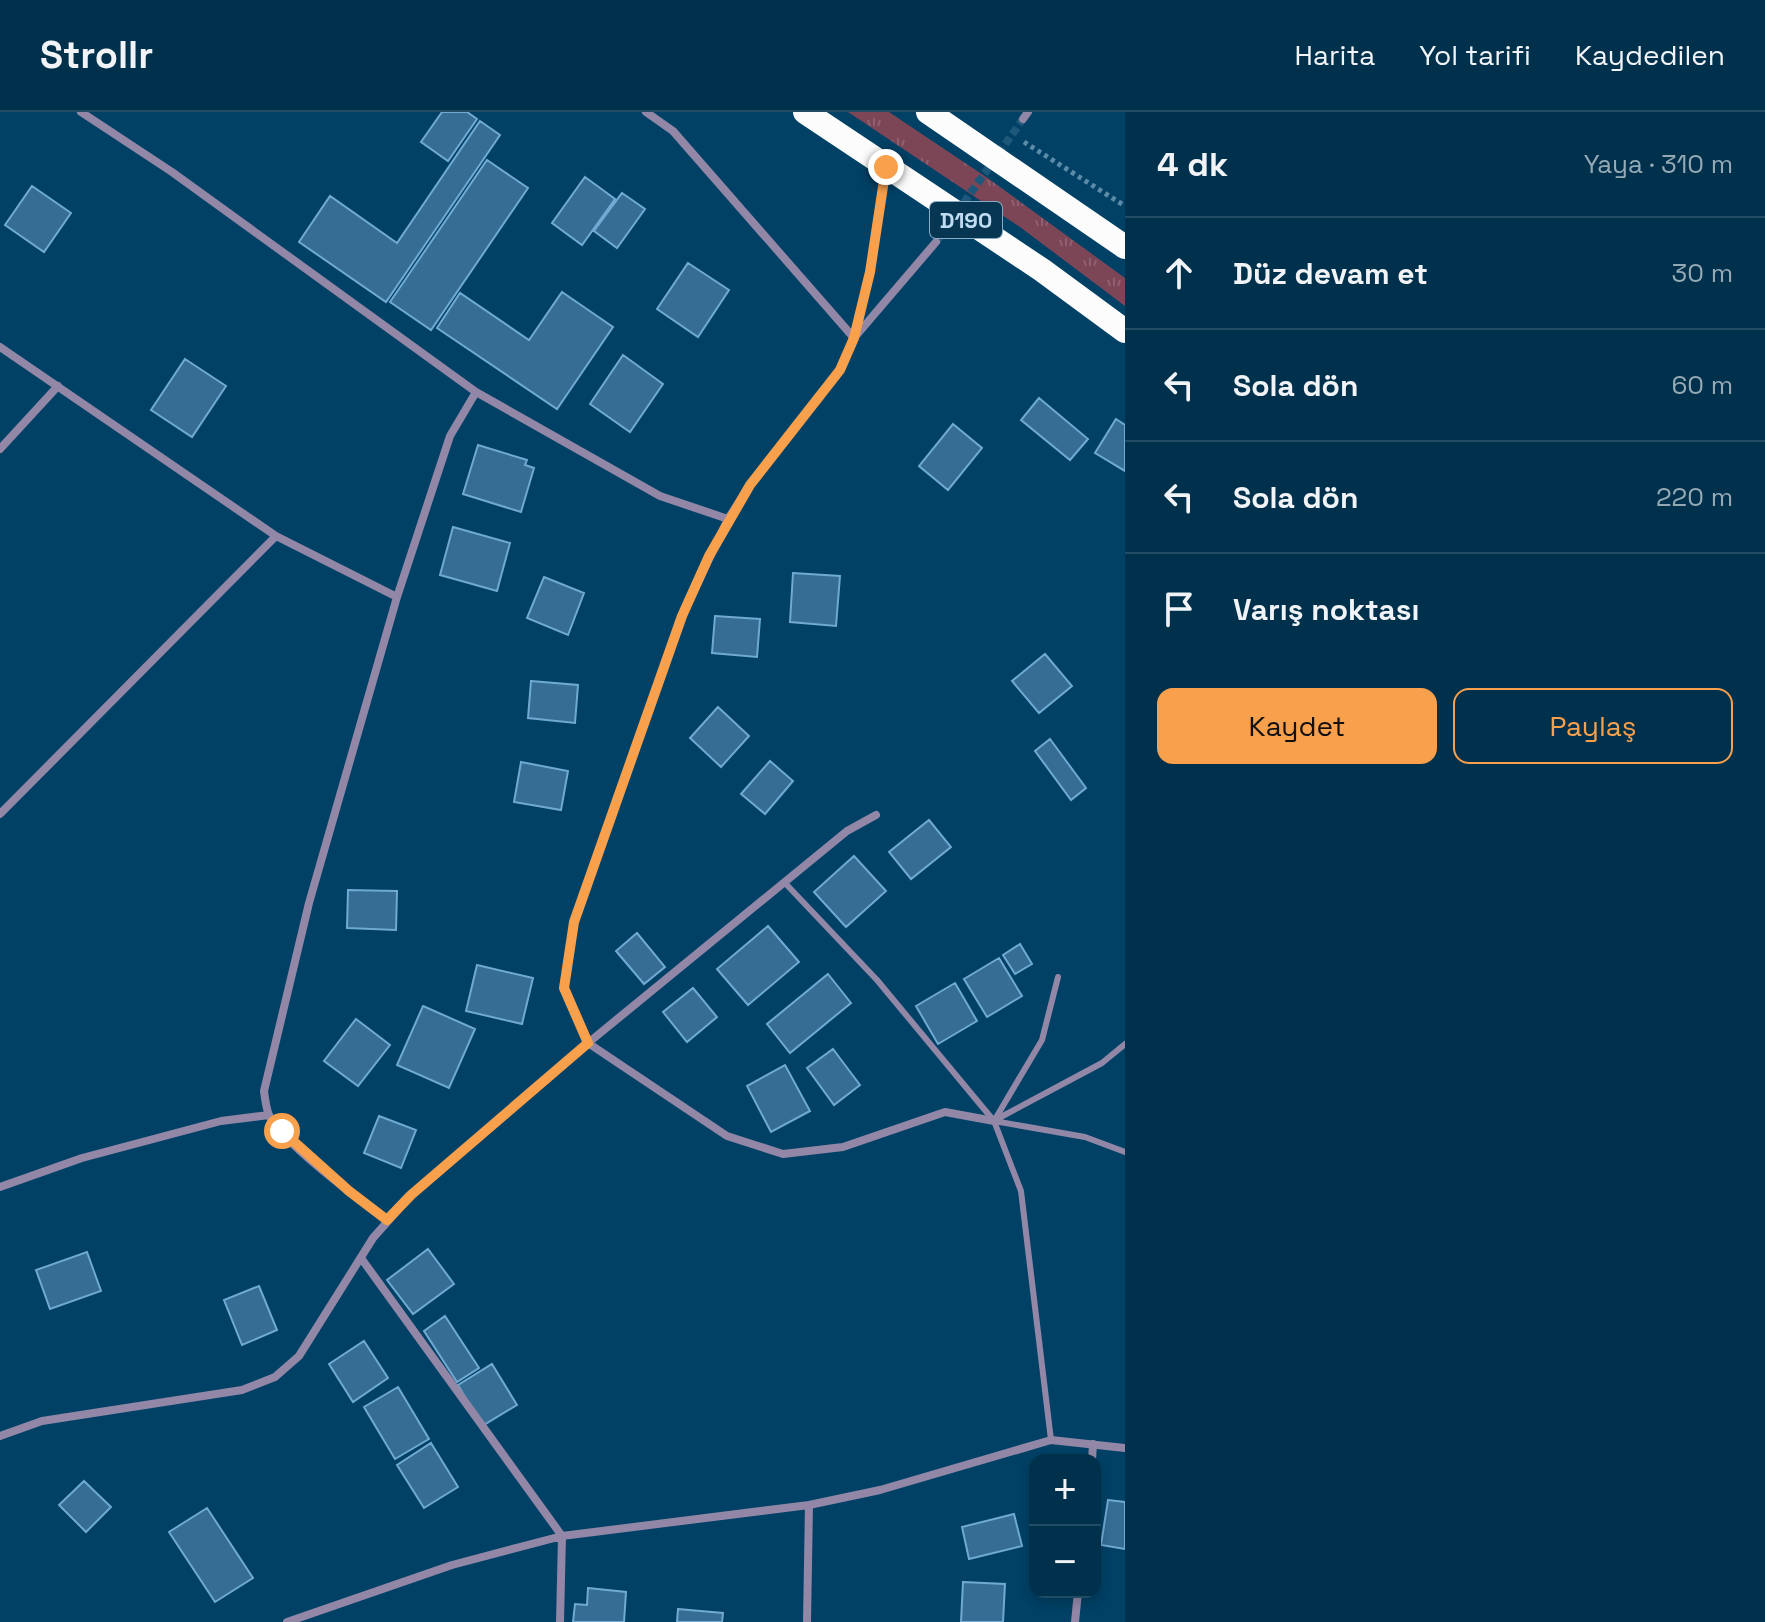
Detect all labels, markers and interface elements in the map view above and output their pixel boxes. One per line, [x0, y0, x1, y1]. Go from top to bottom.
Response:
text: Strollr [40, 31, 153, 79]
text: Harita [1295, 37, 1375, 73]
text: Yol tarifi [1419, 37, 1531, 73]
text: Kaydedilen [1575, 37, 1725, 73]
text: 4 dk [1157, 143, 1228, 186]
text: Yaya · 310 m [1584, 147, 1733, 181]
route end [868, 149, 904, 185]
road number: D190 [930, 202, 1002, 238]
icon: ahead [1157, 251, 1201, 295]
text: Düz devam et [1233, 254, 1428, 293]
text: 30 m [1672, 256, 1733, 290]
icon: left [1157, 363, 1201, 407]
text: Sola dön [1233, 366, 1358, 405]
text: 60 m [1671, 368, 1733, 402]
icon: left [1157, 475, 1201, 519]
text: Sola dön [1233, 478, 1358, 517]
text: 220 m [1656, 480, 1733, 514]
icon: arrive [1157, 587, 1201, 631]
text: Varış noktası [1233, 590, 1420, 629]
button: Kaydet [1157, 688, 1437, 764]
button: Paylaş [1453, 688, 1733, 764]
route start [264, 1113, 300, 1149]
map controls [1029, 1454, 1101, 1598]
button: + [1029, 1454, 1101, 1526]
button: − [1029, 1526, 1101, 1598]

